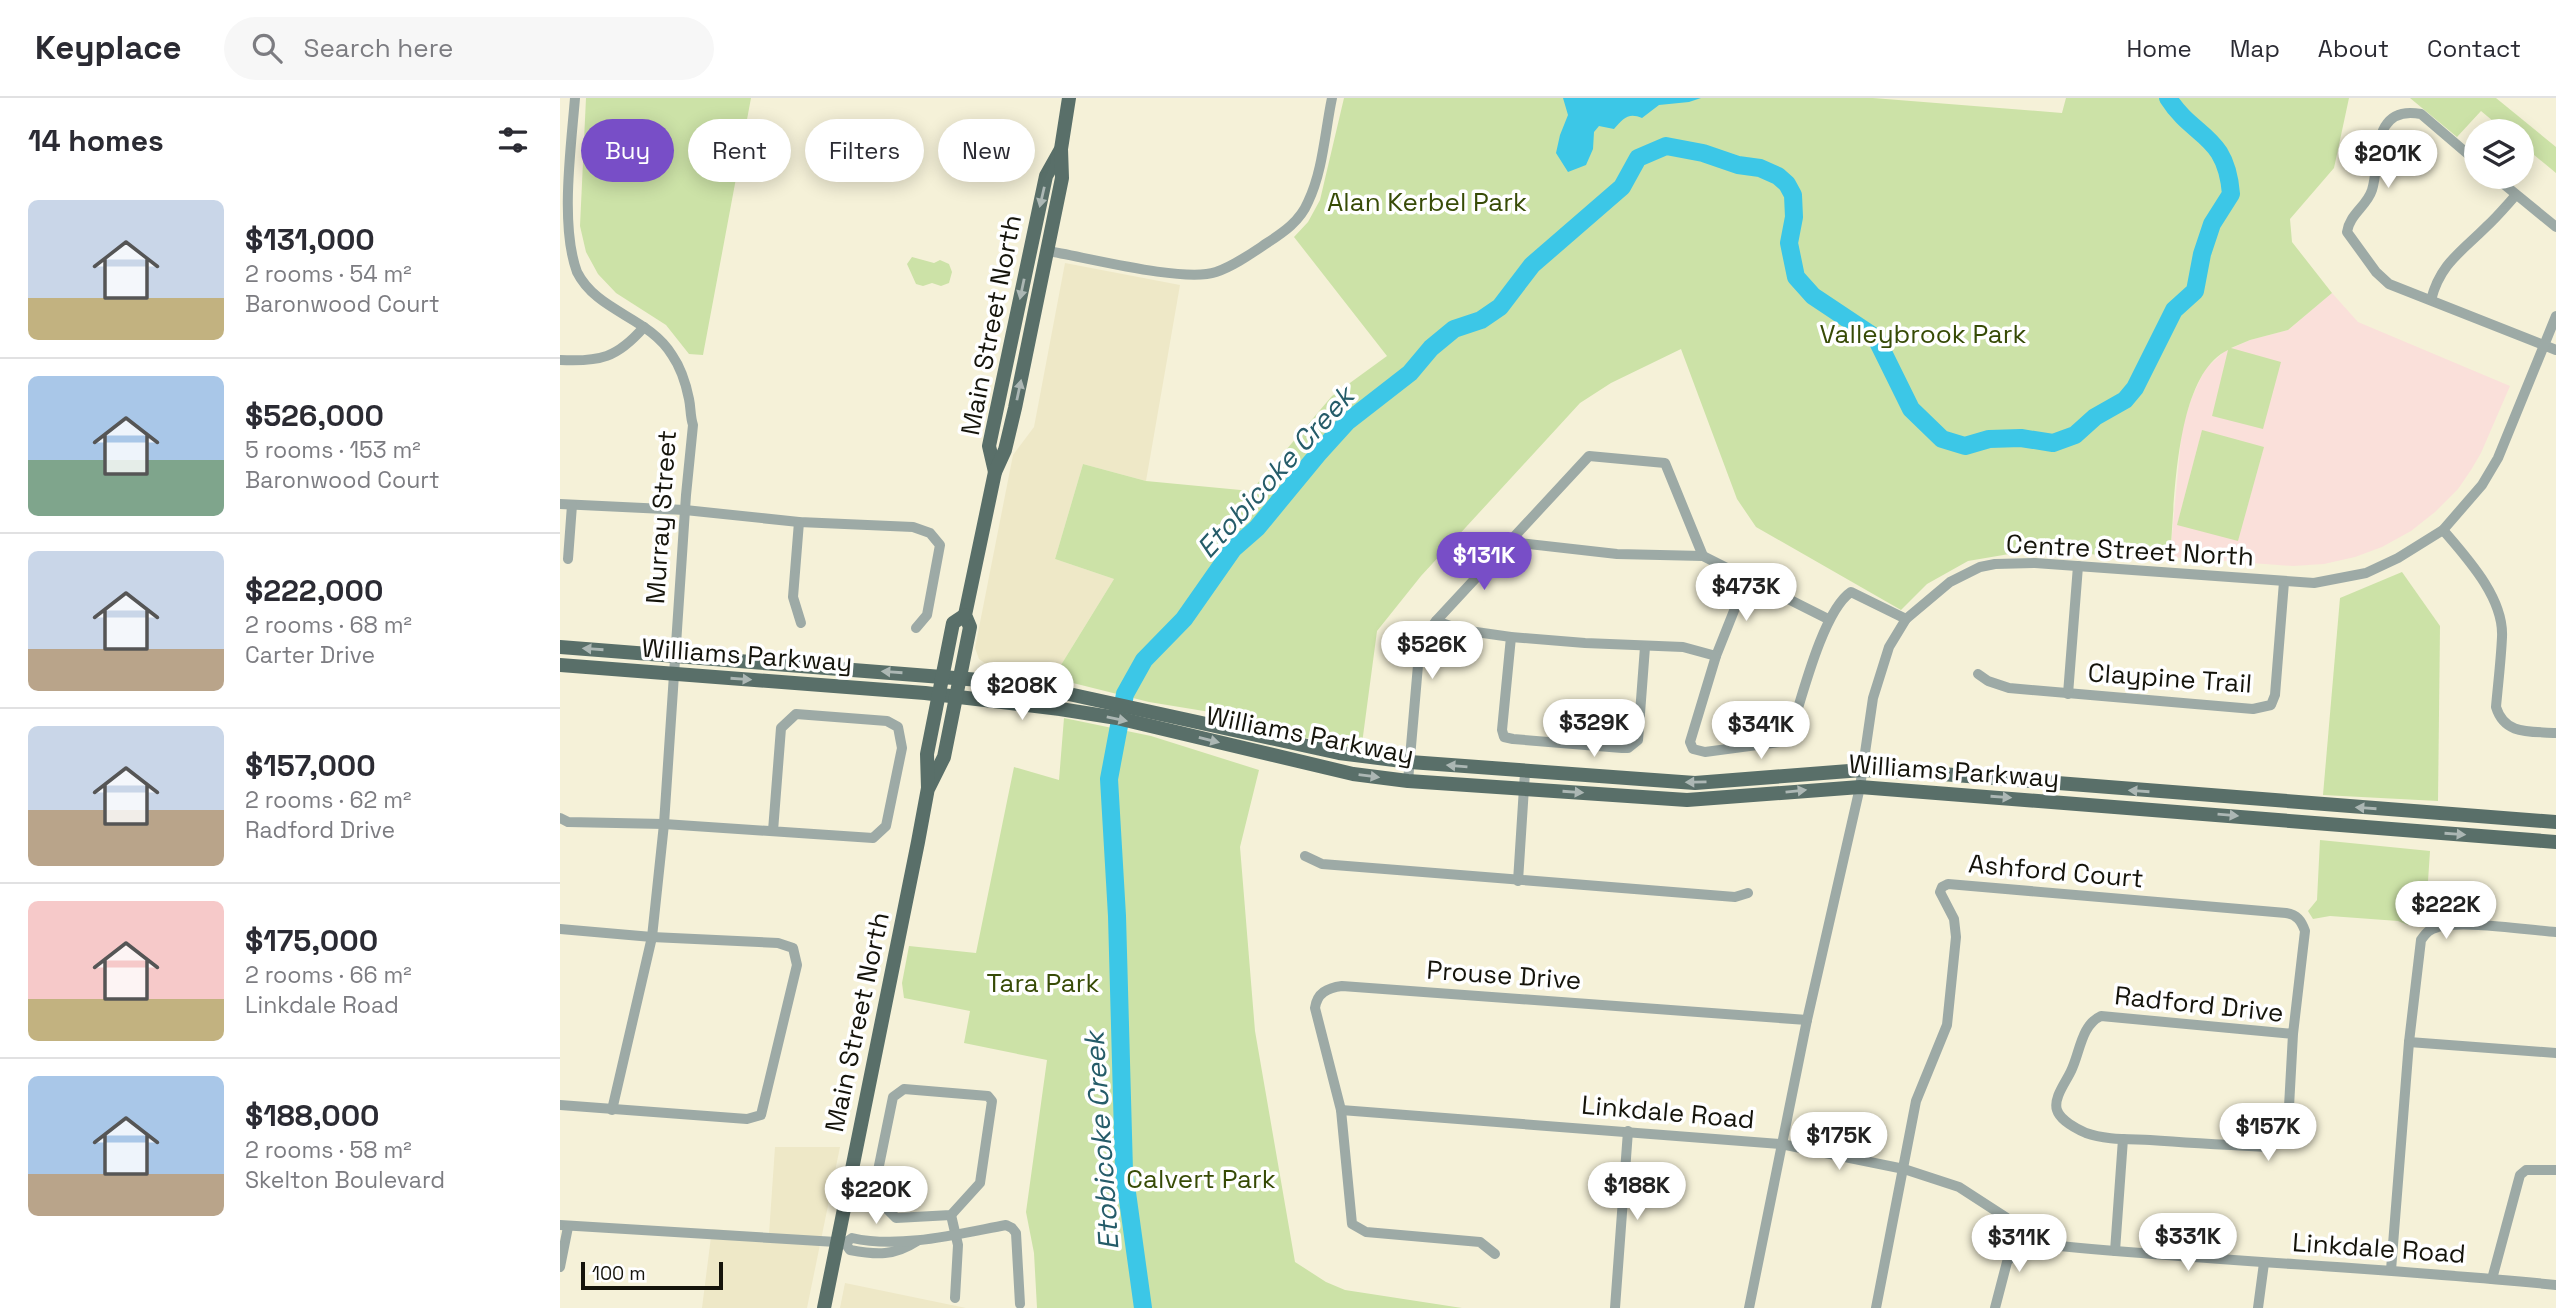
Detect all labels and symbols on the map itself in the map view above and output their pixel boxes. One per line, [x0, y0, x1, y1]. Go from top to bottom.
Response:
pin: $201K [2339, 130, 2437, 190]
park label: Alan Kerbel Park [1327, 185, 1527, 219]
one-way arrow [1036, 186, 1047, 208]
street label: Main Street North [953, 212, 1029, 438]
one-way arrow [1017, 278, 1028, 300]
park label: Valleybrook Park [1819, 317, 2027, 351]
water label: Etobicoke Creek [1188, 377, 1364, 565]
one-way arrow [1013, 379, 1024, 401]
street label: Murray Street [638, 429, 684, 605]
street label: Centre Street North [2005, 527, 2255, 573]
pin: $131K [1435, 532, 1533, 592]
pin: $473K [1697, 564, 1795, 623]
pin: $526K [1383, 622, 1481, 681]
street label: Williams Parkway [641, 631, 853, 679]
one-way arrow [581, 643, 603, 654]
street label: Claypine Trail [2087, 655, 2253, 701]
pin: $208K [973, 662, 1071, 722]
one-way arrow [881, 666, 903, 677]
one-way arrow [730, 674, 752, 685]
street label: Williams Parkway [1203, 698, 1417, 772]
pin: $329K [1545, 700, 1643, 759]
pin: $341K [1712, 702, 1810, 761]
one-way arrow [1106, 713, 1128, 724]
one-way arrow [1198, 735, 1220, 746]
street label: Williams Parkway [1848, 747, 2060, 795]
one-way arrow [1446, 760, 1468, 771]
one-way arrow [1358, 770, 1380, 781]
one-way arrow [1685, 776, 1707, 788]
one-way arrow [2128, 785, 2150, 796]
one-way arrow [1785, 786, 1807, 797]
one-way arrow [1563, 787, 1585, 798]
one-way arrow [1990, 792, 2012, 803]
one-way arrow [2355, 802, 2377, 813]
one-way arrow [2217, 810, 2239, 821]
one-way arrow [2444, 829, 2466, 840]
street label: Ashford Court [1967, 846, 2145, 896]
pin: $222K [2397, 882, 2495, 941]
street label: Main Street North [817, 909, 897, 1135]
street label: Prouse Drive [1425, 953, 1583, 997]
park label: Tara Park [986, 966, 1100, 1000]
street label: Radford Drive [2113, 978, 2285, 1030]
water label: Etobicoke Creek [1075, 1028, 1127, 1251]
street label: Linkdale Road [1580, 1087, 1756, 1137]
pin: $157K [2219, 1104, 2317, 1163]
pin: $175K [1790, 1112, 1888, 1172]
park label: Calvert Park [1126, 1162, 1276, 1196]
pin: $188K [1588, 1162, 1686, 1222]
pin: $220K [827, 1166, 925, 1226]
pin: $311K [1970, 1214, 2068, 1274]
pin: $331K [2139, 1214, 2237, 1273]
street label: Linkdale Road [2291, 1225, 2467, 1271]
scale bar [581, 1259, 723, 1291]

